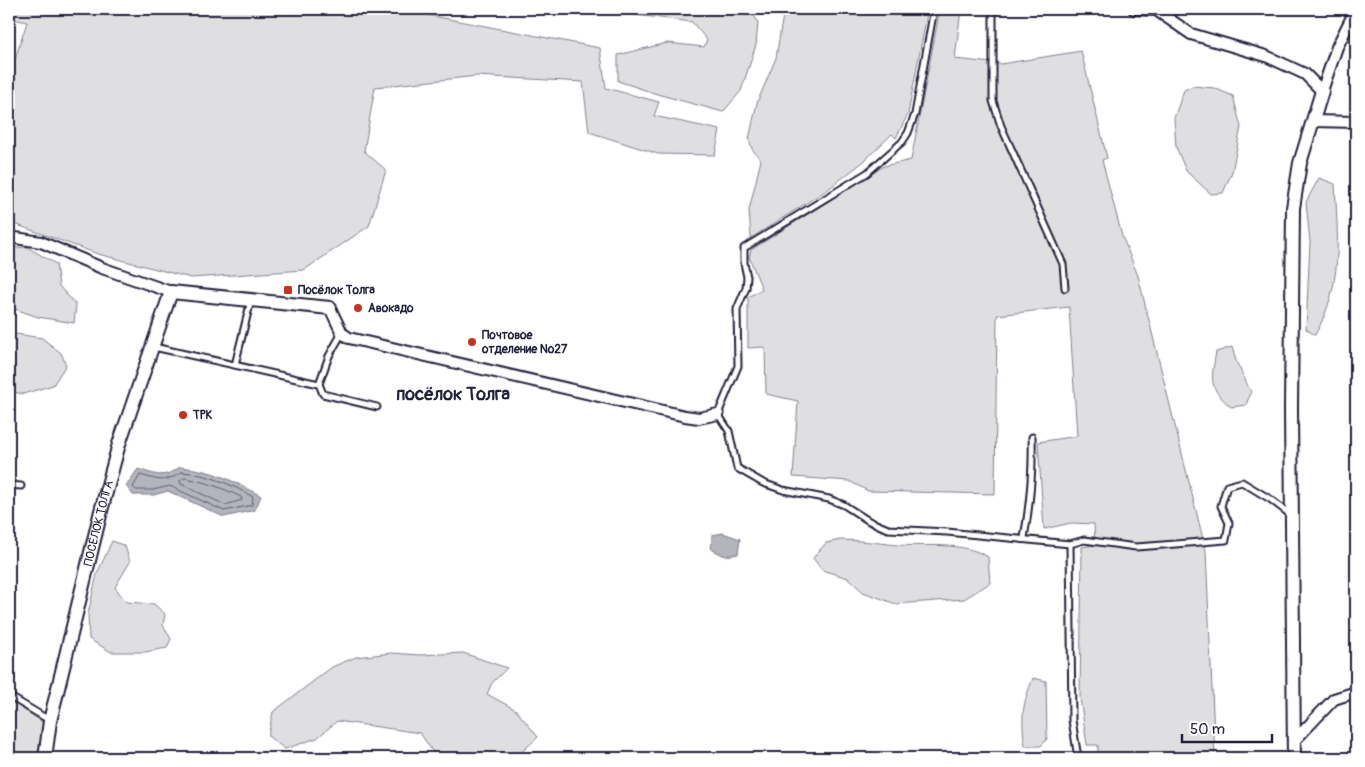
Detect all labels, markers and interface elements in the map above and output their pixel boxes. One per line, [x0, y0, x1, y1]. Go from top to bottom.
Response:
place label: Посёлок Толга [298, 283, 375, 298]
marker: Посёлок Толга [282, 284, 294, 296]
place label: Авокадо [368, 301, 414, 316]
marker: Авокадо [352, 302, 364, 314]
place label: Почтовое отделение №27 [481, 328, 568, 357]
marker: Почтовое отделение №27 [466, 336, 478, 348]
district label: посёлок Толга [396, 383, 510, 406]
place label: ТРК [192, 408, 213, 423]
marker: ТРК [177, 409, 189, 421]
street label: ПОСЁЛОК ТОЛГА [81, 479, 117, 568]
scale bar [1182, 712, 1272, 744]
text: 50 m [1190, 720, 1225, 739]

